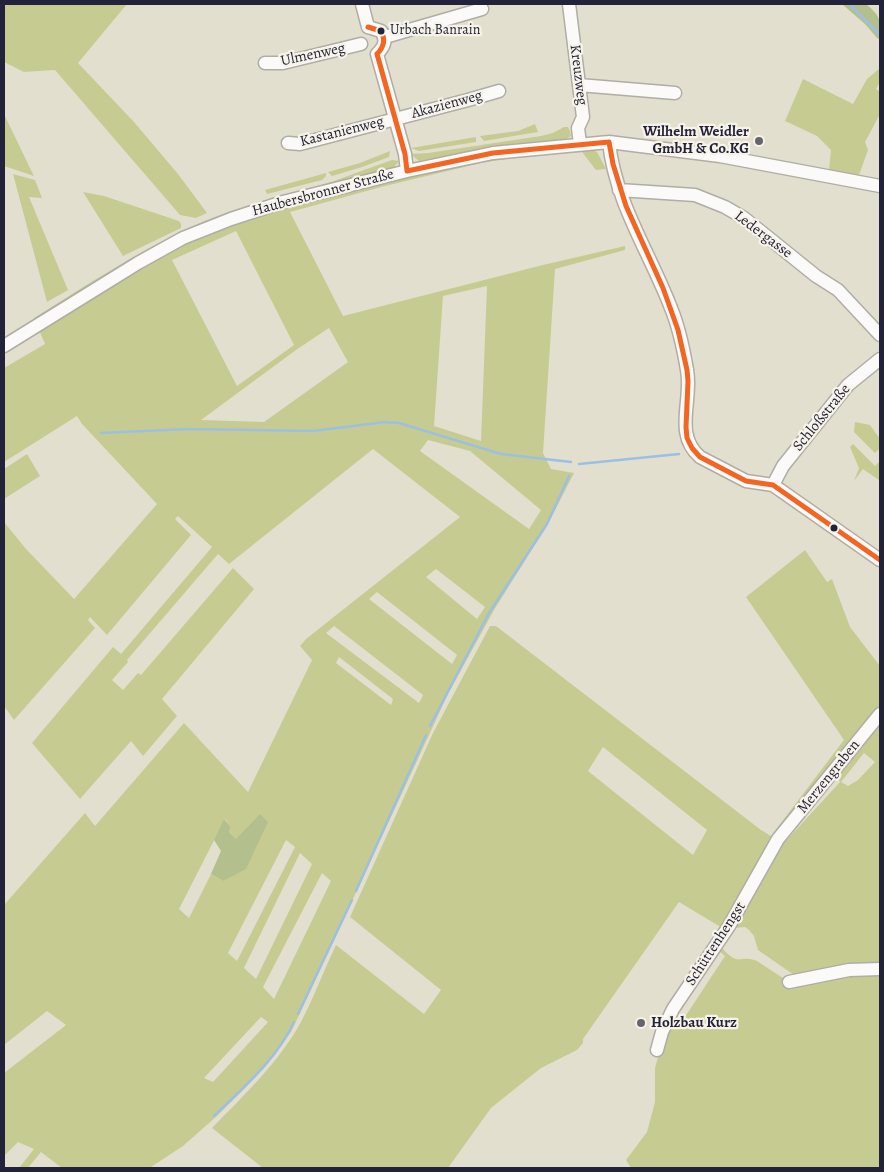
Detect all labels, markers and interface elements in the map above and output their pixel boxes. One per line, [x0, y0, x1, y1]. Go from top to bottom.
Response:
place label: Urbach Banrain [390, 23, 480, 39]
marker: Urbach Banrain [376, 26, 386, 36]
street label: Ulmenweg [279, 39, 347, 71]
street label: Kreuzweg [565, 44, 591, 106]
street label: Akazienweg [410, 87, 484, 123]
street label: Kastanienweg [298, 113, 386, 151]
place label: Wilhelm Weidler GmbH & Co.KG [643, 123, 749, 158]
marker: Wilhelm Weidler GmbH & Co.KG [753, 135, 765, 147]
street label: Haubersbronner Straße [250, 165, 396, 221]
street label: Ledergasse [730, 207, 796, 263]
street label: Schloßstraße [789, 381, 855, 455]
unlabelled marker [829, 523, 839, 533]
street label: Merzengraben [794, 737, 864, 817]
street label: Schüttenhengst [682, 899, 750, 989]
place label: Holzbau Kurz [651, 1014, 737, 1032]
marker: Holzbau Kurz [635, 1017, 647, 1029]

